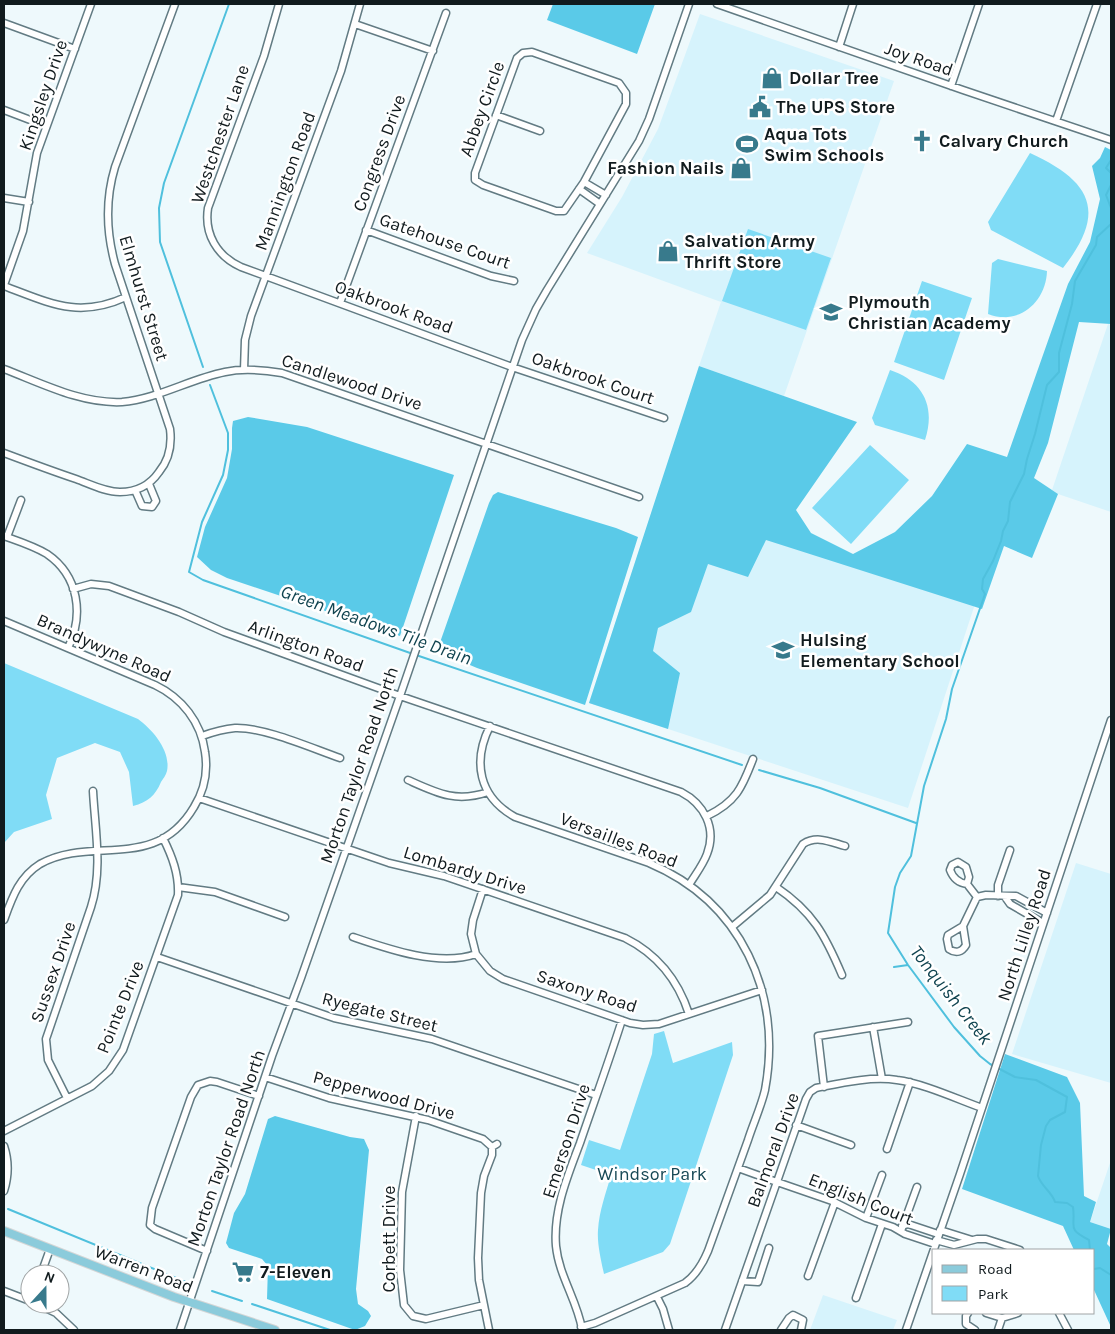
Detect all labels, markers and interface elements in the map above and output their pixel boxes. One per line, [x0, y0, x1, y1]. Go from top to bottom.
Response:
street label: Kingsley Drive [14, 37, 72, 153]
street label: Joy Road [882, 37, 956, 81]
street label: Abbey Circle [455, 58, 509, 160]
street label: Westchester Lane [186, 62, 254, 206]
shop icon: Dollar Tree [759, 65, 785, 91]
place label: Dollar Tree [789, 67, 879, 89]
street label: Congress Drive [348, 91, 410, 215]
public building icon: The UPS Store [747, 94, 773, 120]
place label: The UPS Store [776, 96, 895, 118]
street label: Mannington Road [250, 108, 320, 254]
place label: Aqua Tots Swim Schools [764, 123, 884, 166]
church icon: Calvary Church [909, 128, 935, 154]
place label: Calvary Church [939, 130, 1069, 152]
sports icon: Aqua Tots Swim Schools [734, 131, 760, 157]
shop icon: Fashion Nails [728, 155, 754, 181]
place label: Fashion Nails [607, 157, 724, 179]
street label: Gatehouse Court [377, 208, 514, 274]
place label: Salvation Army Thrift Store [684, 230, 815, 273]
street label: Elmhurst Street [114, 233, 174, 364]
shop icon: Salvation Army Thrift Store [655, 238, 681, 264]
street label: Oakbrook Road [332, 275, 456, 339]
place label: Plymouth Christian Academy [848, 291, 1010, 334]
school or university icon: Plymouth Christian Academy [818, 299, 844, 325]
street label: Oakbrook Court [529, 347, 657, 409]
street label: Candlewood Drive [279, 349, 425, 415]
water label: Green Meadows Tile Drain [278, 580, 474, 670]
street label: Brandywyne Road [33, 609, 175, 687]
street label: Arlington Road [245, 615, 367, 677]
place label: Hulsing Elementary School [800, 629, 960, 672]
school or university icon: Hulsing Elementary School [770, 637, 796, 663]
street label: Morton Taylor Road North [315, 664, 403, 866]
street label: Versailles Road [557, 807, 681, 873]
street label: Lombardy Drive [401, 841, 529, 899]
street label: North Lilley Road [992, 866, 1056, 1004]
street label: Sussex Drive [25, 919, 81, 1025]
water label: Tonquish Creek [905, 941, 997, 1049]
street label: Pointe Drive [91, 957, 149, 1057]
street label: Saxony Road [534, 964, 640, 1018]
street label: Ryegate Street [320, 987, 440, 1037]
street label: Morton Taylor Road North [182, 1047, 270, 1249]
street label: Pepperwood Drive [311, 1066, 457, 1124]
street label: Emerson Drive [537, 1081, 595, 1201]
street label: Balmoral Drive [742, 1090, 804, 1210]
park label: Windsor Park [597, 1163, 707, 1185]
street label: English Court [805, 1168, 917, 1230]
street label: Corbett Drive [378, 1185, 400, 1293]
street label: Warren Road [91, 1240, 197, 1298]
legend [932, 1249, 1095, 1314]
supermarket icon: 7-Eleven [230, 1259, 256, 1285]
text: Road [978, 1260, 1013, 1278]
place label: 7-Eleven [260, 1261, 331, 1283]
north arrow [20, 1264, 70, 1314]
text: N [42, 1268, 57, 1287]
text: Park [978, 1285, 1008, 1303]

